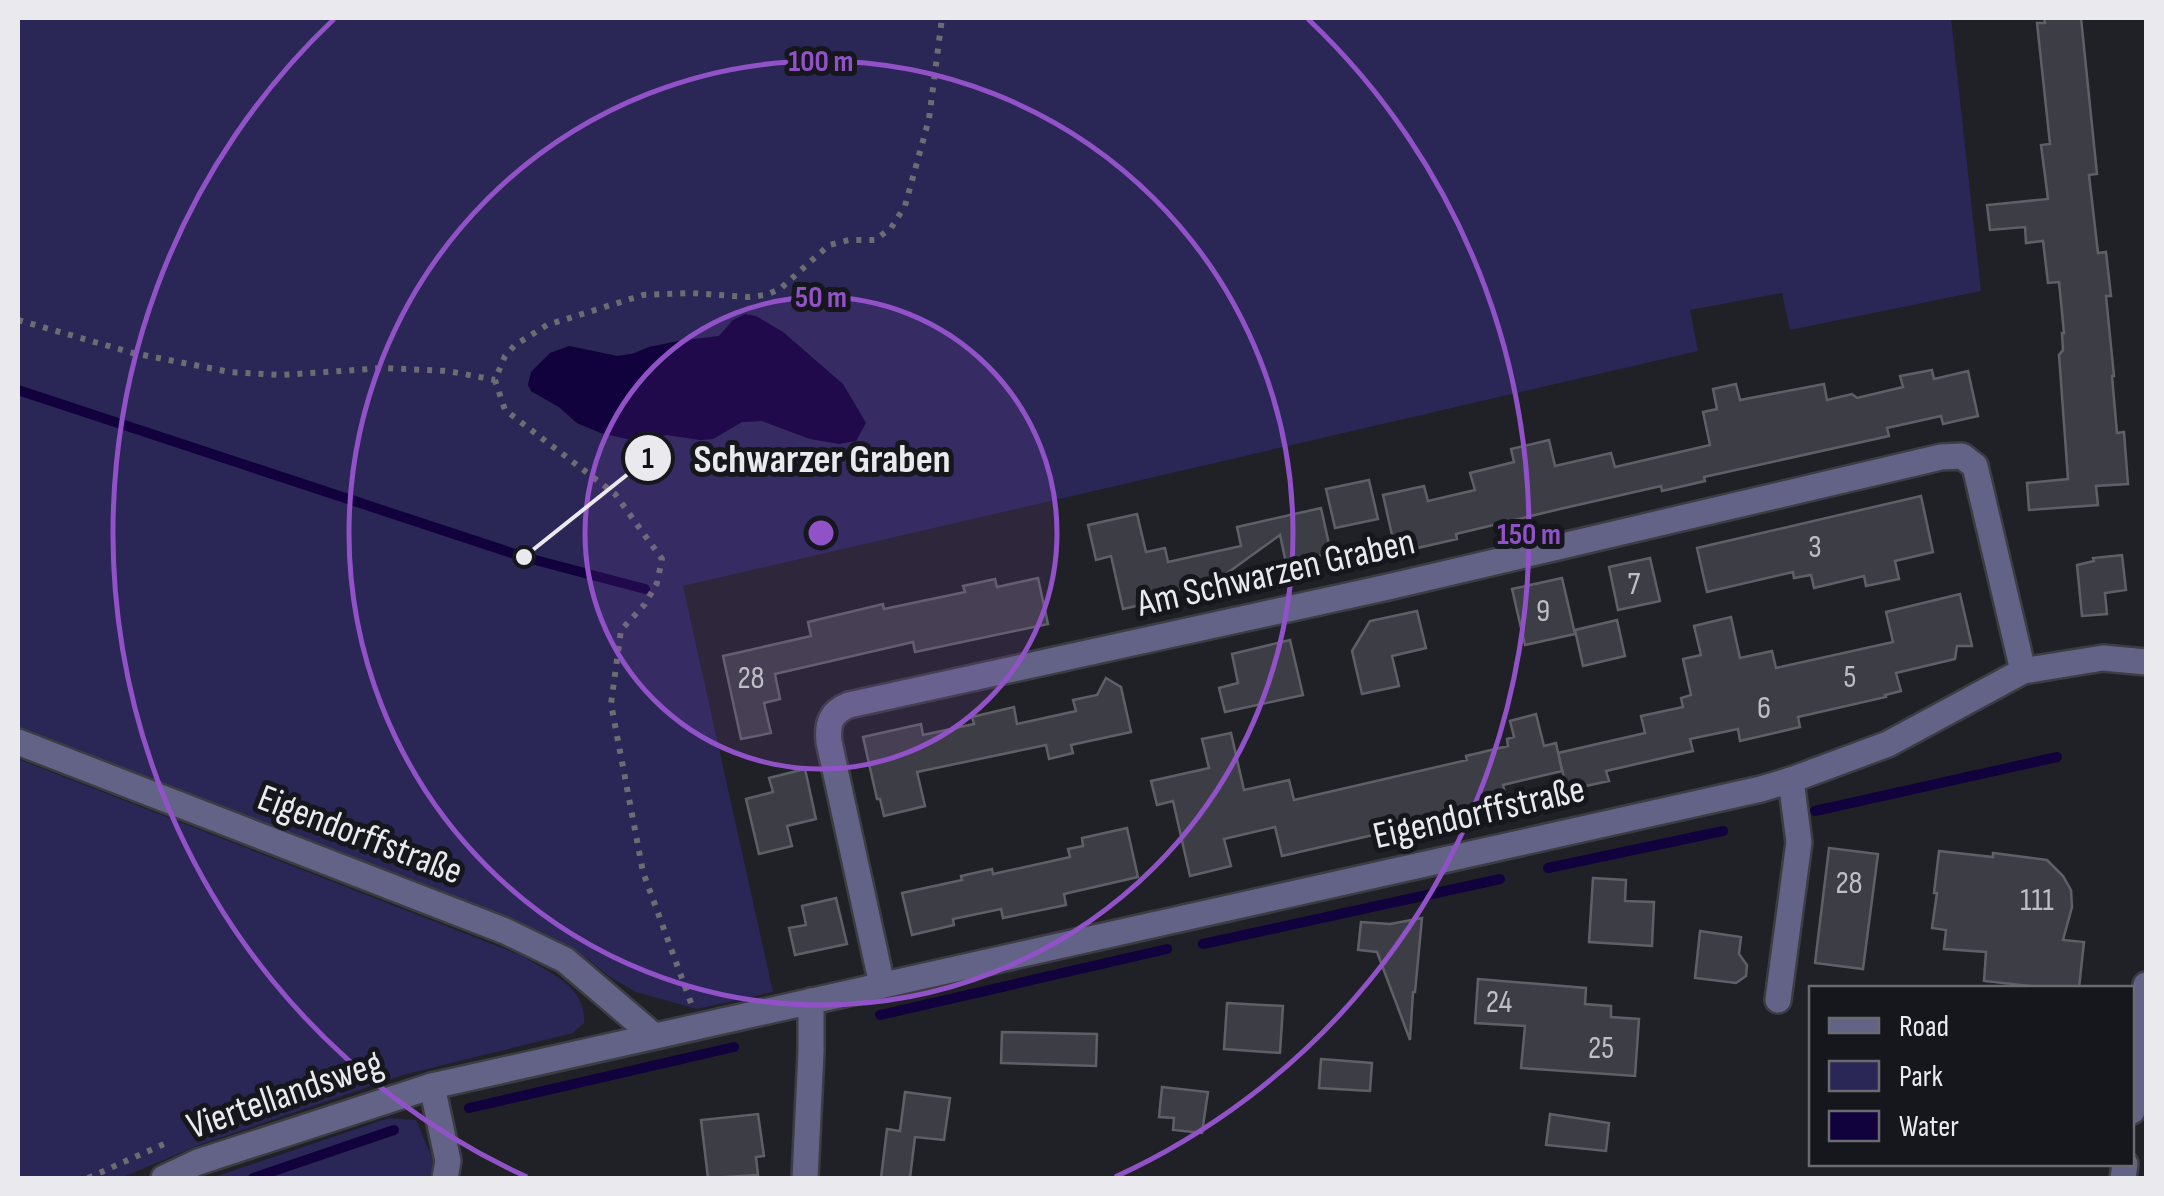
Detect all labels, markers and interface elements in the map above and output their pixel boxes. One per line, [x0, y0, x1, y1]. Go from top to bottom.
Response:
text: 100 m [789, 44, 853, 80]
text: 50 m [795, 280, 847, 316]
callout: Schwarzer Graben [623, 423, 971, 493]
text: Schwarzer Graben [693, 436, 951, 484]
text: 1 [642, 441, 654, 477]
centre of rings [803, 515, 839, 551]
text: 150 m [1497, 517, 1561, 553]
street label: Am Schwarzen Graben [1132, 519, 1419, 627]
house number: 3 [1808, 528, 1822, 567]
house number: 7 [1628, 565, 1641, 604]
house number: 9 [1536, 592, 1550, 631]
house number: 5 [1844, 658, 1856, 697]
house number: 28 [737, 659, 765, 698]
house number: 6 [1757, 689, 1771, 728]
street label: Eigendorffstraße [1369, 767, 1589, 859]
street label: Eigendorffstraße [251, 775, 469, 895]
house number: 28 [1835, 864, 1863, 903]
house number: 111 [2020, 881, 2054, 920]
house number: 24 [1486, 983, 1512, 1022]
legend [1809, 986, 2134, 1166]
text: Road [1899, 1009, 1949, 1045]
house number: 25 [1588, 1029, 1614, 1068]
street label: Viertellandsweg [181, 1041, 389, 1149]
text: Park [1899, 1059, 1943, 1095]
text: Water [1899, 1109, 1959, 1145]

